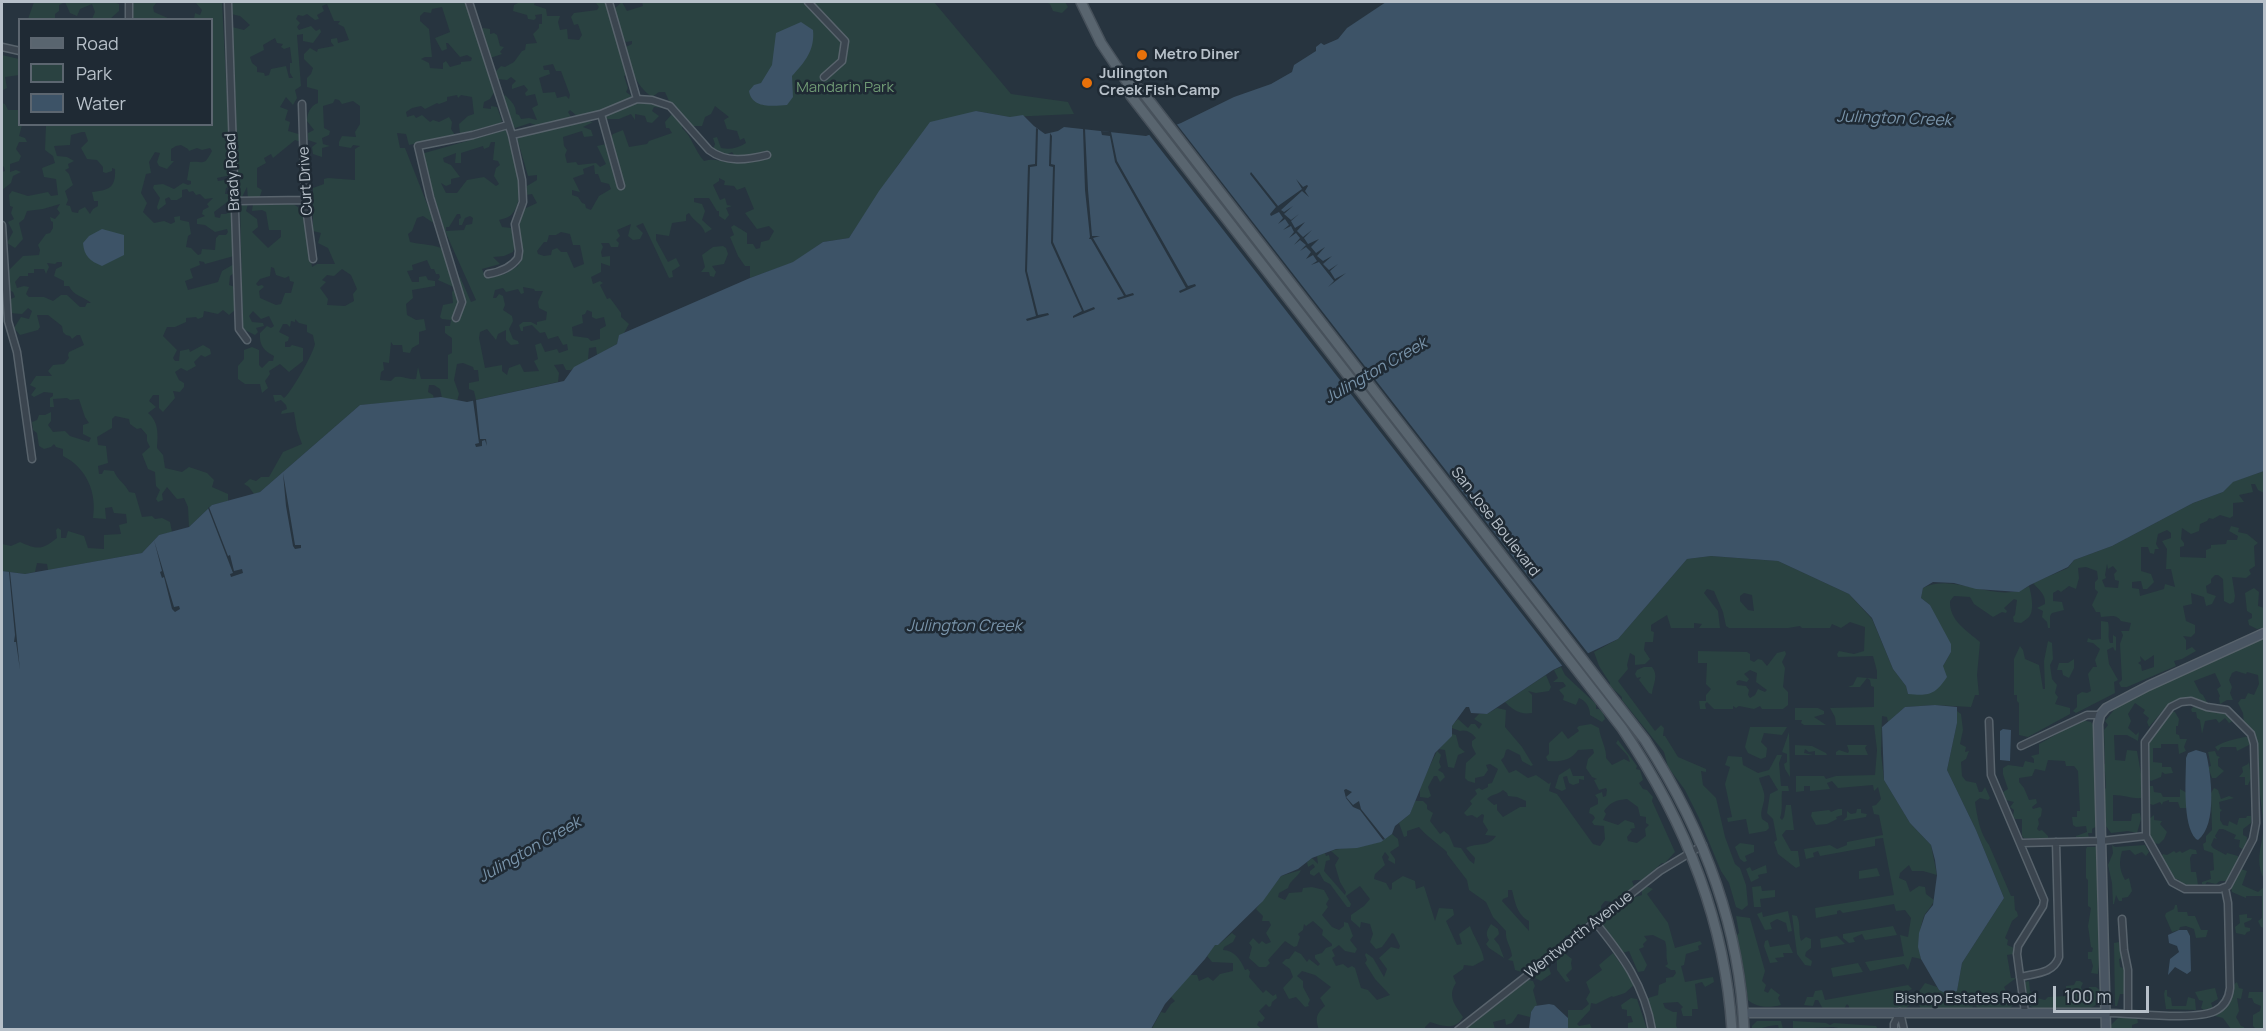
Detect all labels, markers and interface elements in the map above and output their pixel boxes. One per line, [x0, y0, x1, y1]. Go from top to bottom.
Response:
legend [18, 18, 213, 126]
text: Road [76, 31, 119, 55]
place label: Metro Diner [1154, 46, 1239, 64]
marker: Metro Diner [1135, 48, 1149, 62]
text: Park [76, 61, 112, 85]
place label: Julington Creek Fish Camp [1099, 65, 1220, 100]
marker: Julington Creek Fish Camp [1080, 76, 1094, 90]
park label: Mandarin Park [796, 79, 894, 97]
text: Water [76, 91, 126, 115]
water label: Julington Creek [1836, 107, 1952, 131]
street label: Brady Road [222, 133, 244, 211]
street label: Curt Drive [295, 146, 317, 216]
water label: Julington Creek [1321, 334, 1431, 408]
street label: San Jose Boulevard [1447, 464, 1543, 580]
water label: Julington Creek [906, 617, 1022, 637]
water label: Julington Creek [475, 813, 585, 887]
street label: Wentworth Avenue [1522, 887, 1636, 983]
scale bar [2056, 974, 2152, 1012]
text: 100 m [2064, 984, 2112, 1008]
street label: Bishop Estates Road [1895, 990, 2037, 1008]

